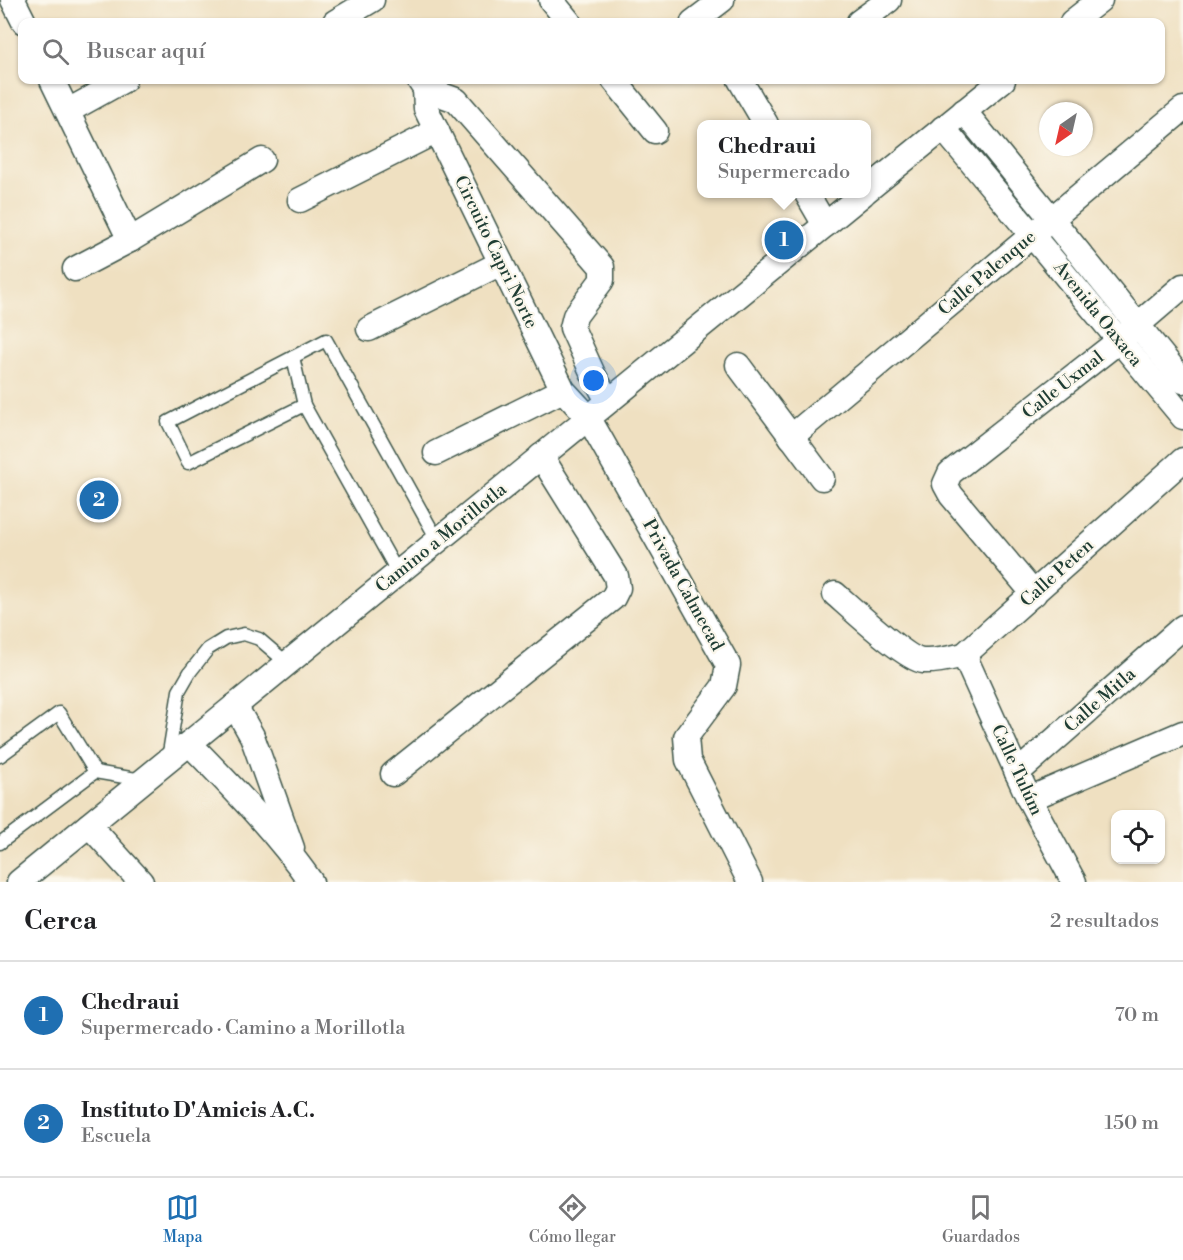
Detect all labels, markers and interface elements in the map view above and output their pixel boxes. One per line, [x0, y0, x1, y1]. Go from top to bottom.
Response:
search box [18, 18, 1165, 84]
icon: search [39, 35, 72, 68]
text: Buscar aquí [87, 38, 205, 65]
north arrow [1039, 102, 1093, 156]
popup [697, 120, 871, 198]
text: Chedraui [718, 133, 816, 160]
text: Supermercado [718, 160, 850, 185]
street label: Circuito Capri Norte [449, 172, 543, 332]
pin: 1 [764, 218, 804, 262]
street label: Calle Palenque [933, 225, 1041, 321]
street label: Avenida Oaxaca [1048, 256, 1148, 372]
street label: Calle Uxmal [1017, 346, 1109, 424]
your location [579, 366, 608, 395]
street label: Camino a Morillotla [371, 477, 512, 598]
pin: 2 [80, 478, 118, 522]
street label: Privada Calmecad [637, 515, 729, 656]
street label: Calle Peten [1015, 534, 1099, 612]
street label: Calle Mitla [1059, 662, 1141, 737]
street label: Calle Tulúm [986, 721, 1048, 819]
map controls [1111, 810, 1165, 864]
button: locate [1111, 810, 1165, 864]
text: Cerca [24, 905, 97, 937]
text: 2 resultados [1050, 909, 1159, 934]
text: Chedraui [81, 989, 179, 1016]
text: 1 [39, 1003, 48, 1028]
text: 70 m [1115, 1003, 1159, 1028]
text: Supermercado · Camino a Morillotla [81, 1016, 405, 1041]
text: Instituto D'Amicis A.C. [81, 1097, 315, 1124]
text: 2 [37, 1111, 50, 1136]
text: 150 m [1104, 1111, 1159, 1136]
text: Escuela [81, 1124, 151, 1149]
tab: Mapa [163, 1191, 203, 1247]
tab: Cómo llegar [529, 1191, 616, 1247]
tab: Guardados [942, 1191, 1020, 1247]

